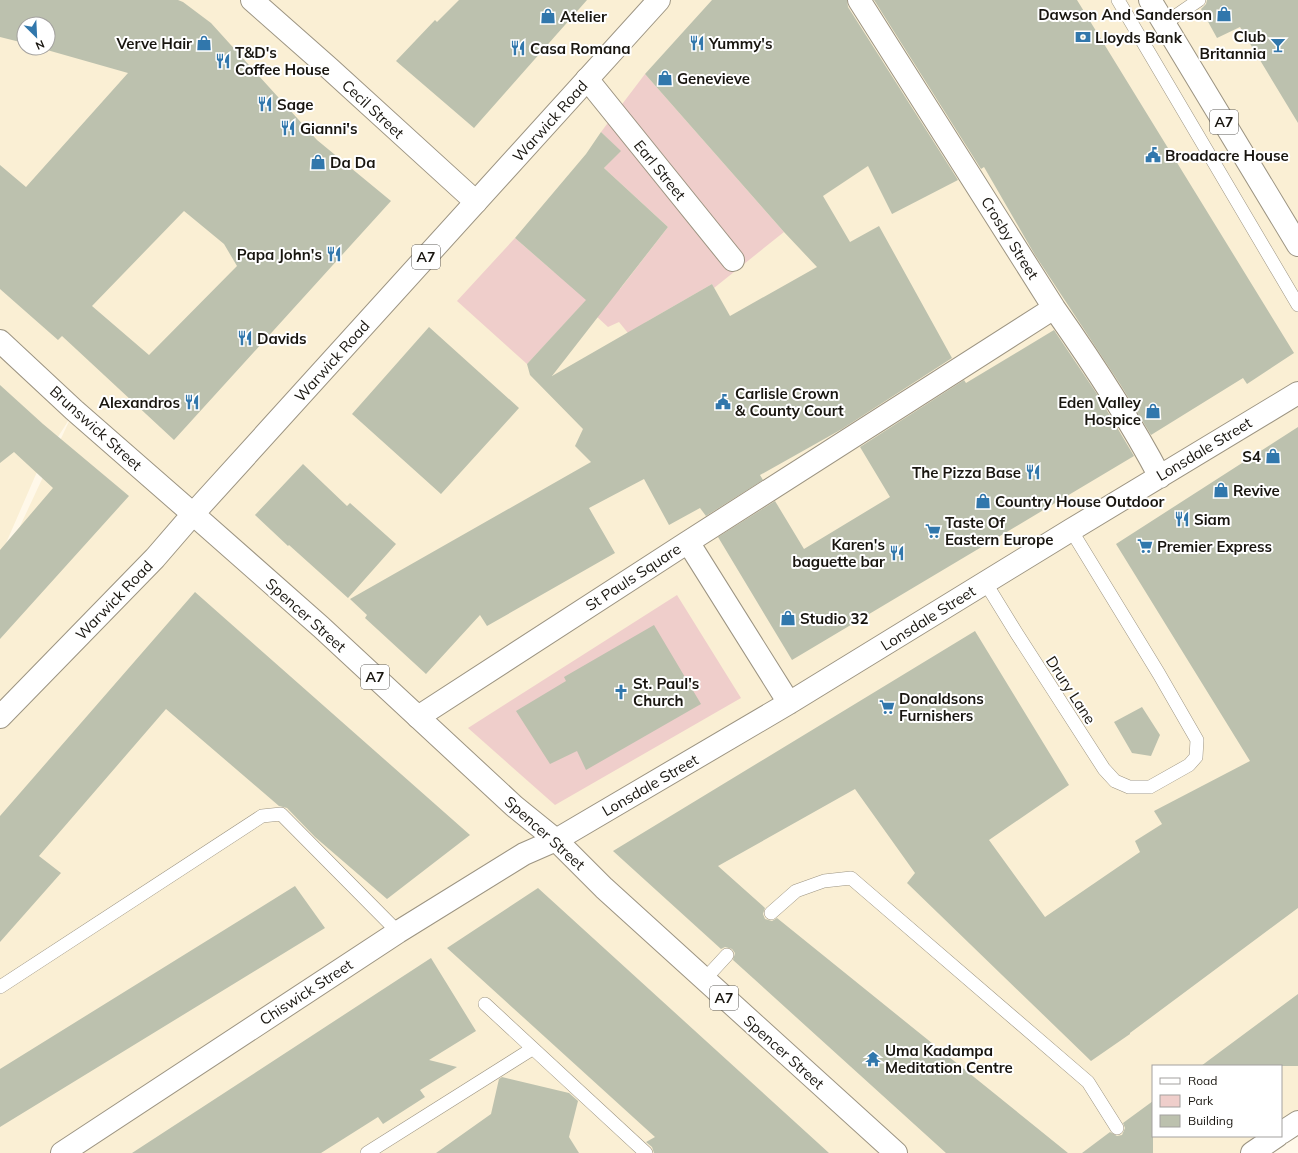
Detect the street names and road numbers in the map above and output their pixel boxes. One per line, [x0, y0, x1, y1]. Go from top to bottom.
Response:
street label: Cecil Street [338, 76, 408, 142]
street label: Warwick Road [508, 76, 592, 166]
road number: A7 [1210, 110, 1238, 134]
street label: Earl Street [630, 136, 690, 204]
street label: Crosby Street [977, 193, 1043, 283]
road number: A7 [412, 245, 440, 269]
street label: Warwick Road [290, 316, 374, 406]
street label: Brunswick Street [46, 382, 146, 474]
street label: Lonsdale Street [1153, 413, 1255, 485]
street label: St Pauls Square [582, 539, 684, 615]
street label: Warwick Road [71, 556, 157, 644]
street label: Spencer Street [262, 574, 350, 656]
street label: Lonsdale Street [877, 581, 979, 655]
street label: Drury Lane [1042, 652, 1100, 728]
road number: A7 [361, 665, 389, 689]
street label: Lonsdale Street [598, 750, 702, 820]
street label: Spencer Street [501, 792, 589, 874]
street label: Chiswick Street [256, 955, 356, 1029]
road number: A7 [710, 986, 738, 1010]
street label: Spencer Street [740, 1011, 828, 1093]

